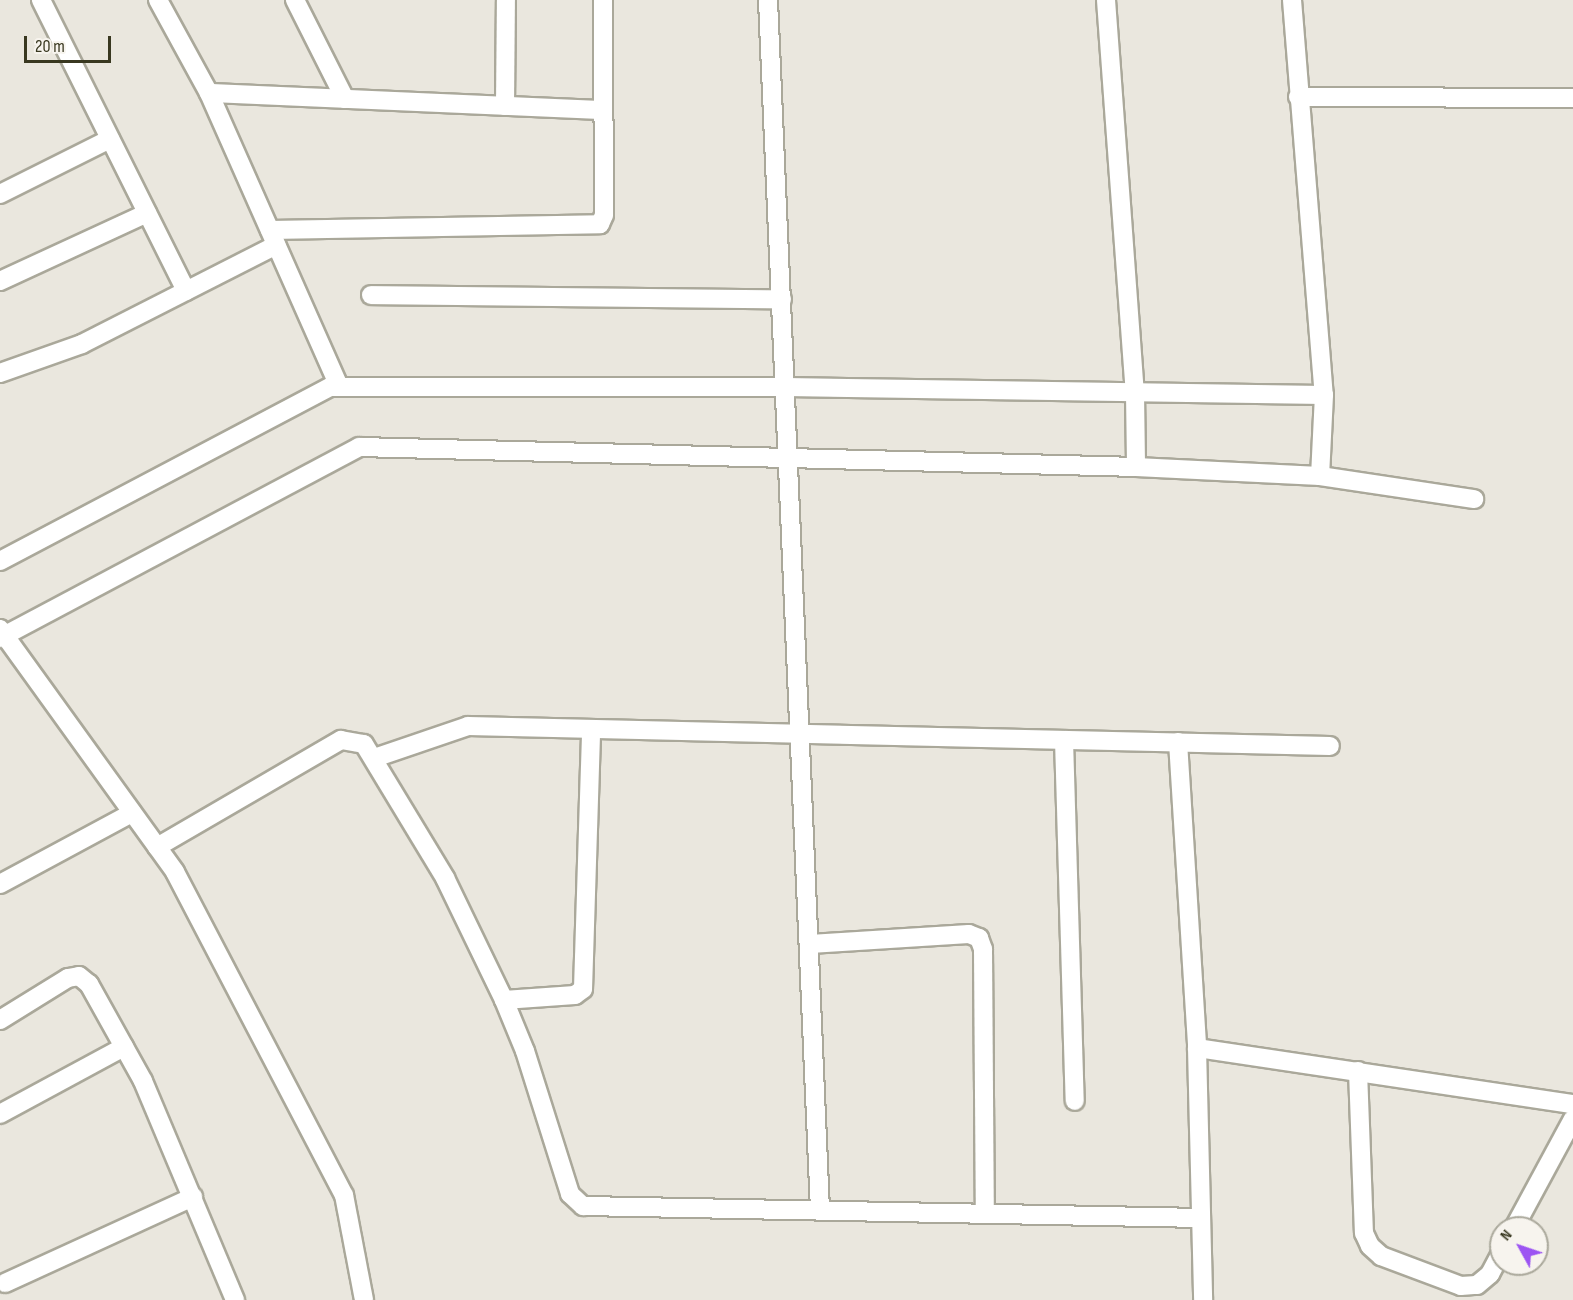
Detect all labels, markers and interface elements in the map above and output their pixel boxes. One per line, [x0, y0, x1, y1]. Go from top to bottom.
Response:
scale bar [27, 24, 114, 62]
text: 20 m [35, 36, 65, 57]
north arrow [1489, 1216, 1549, 1276]
text: N [1496, 1226, 1516, 1245]

